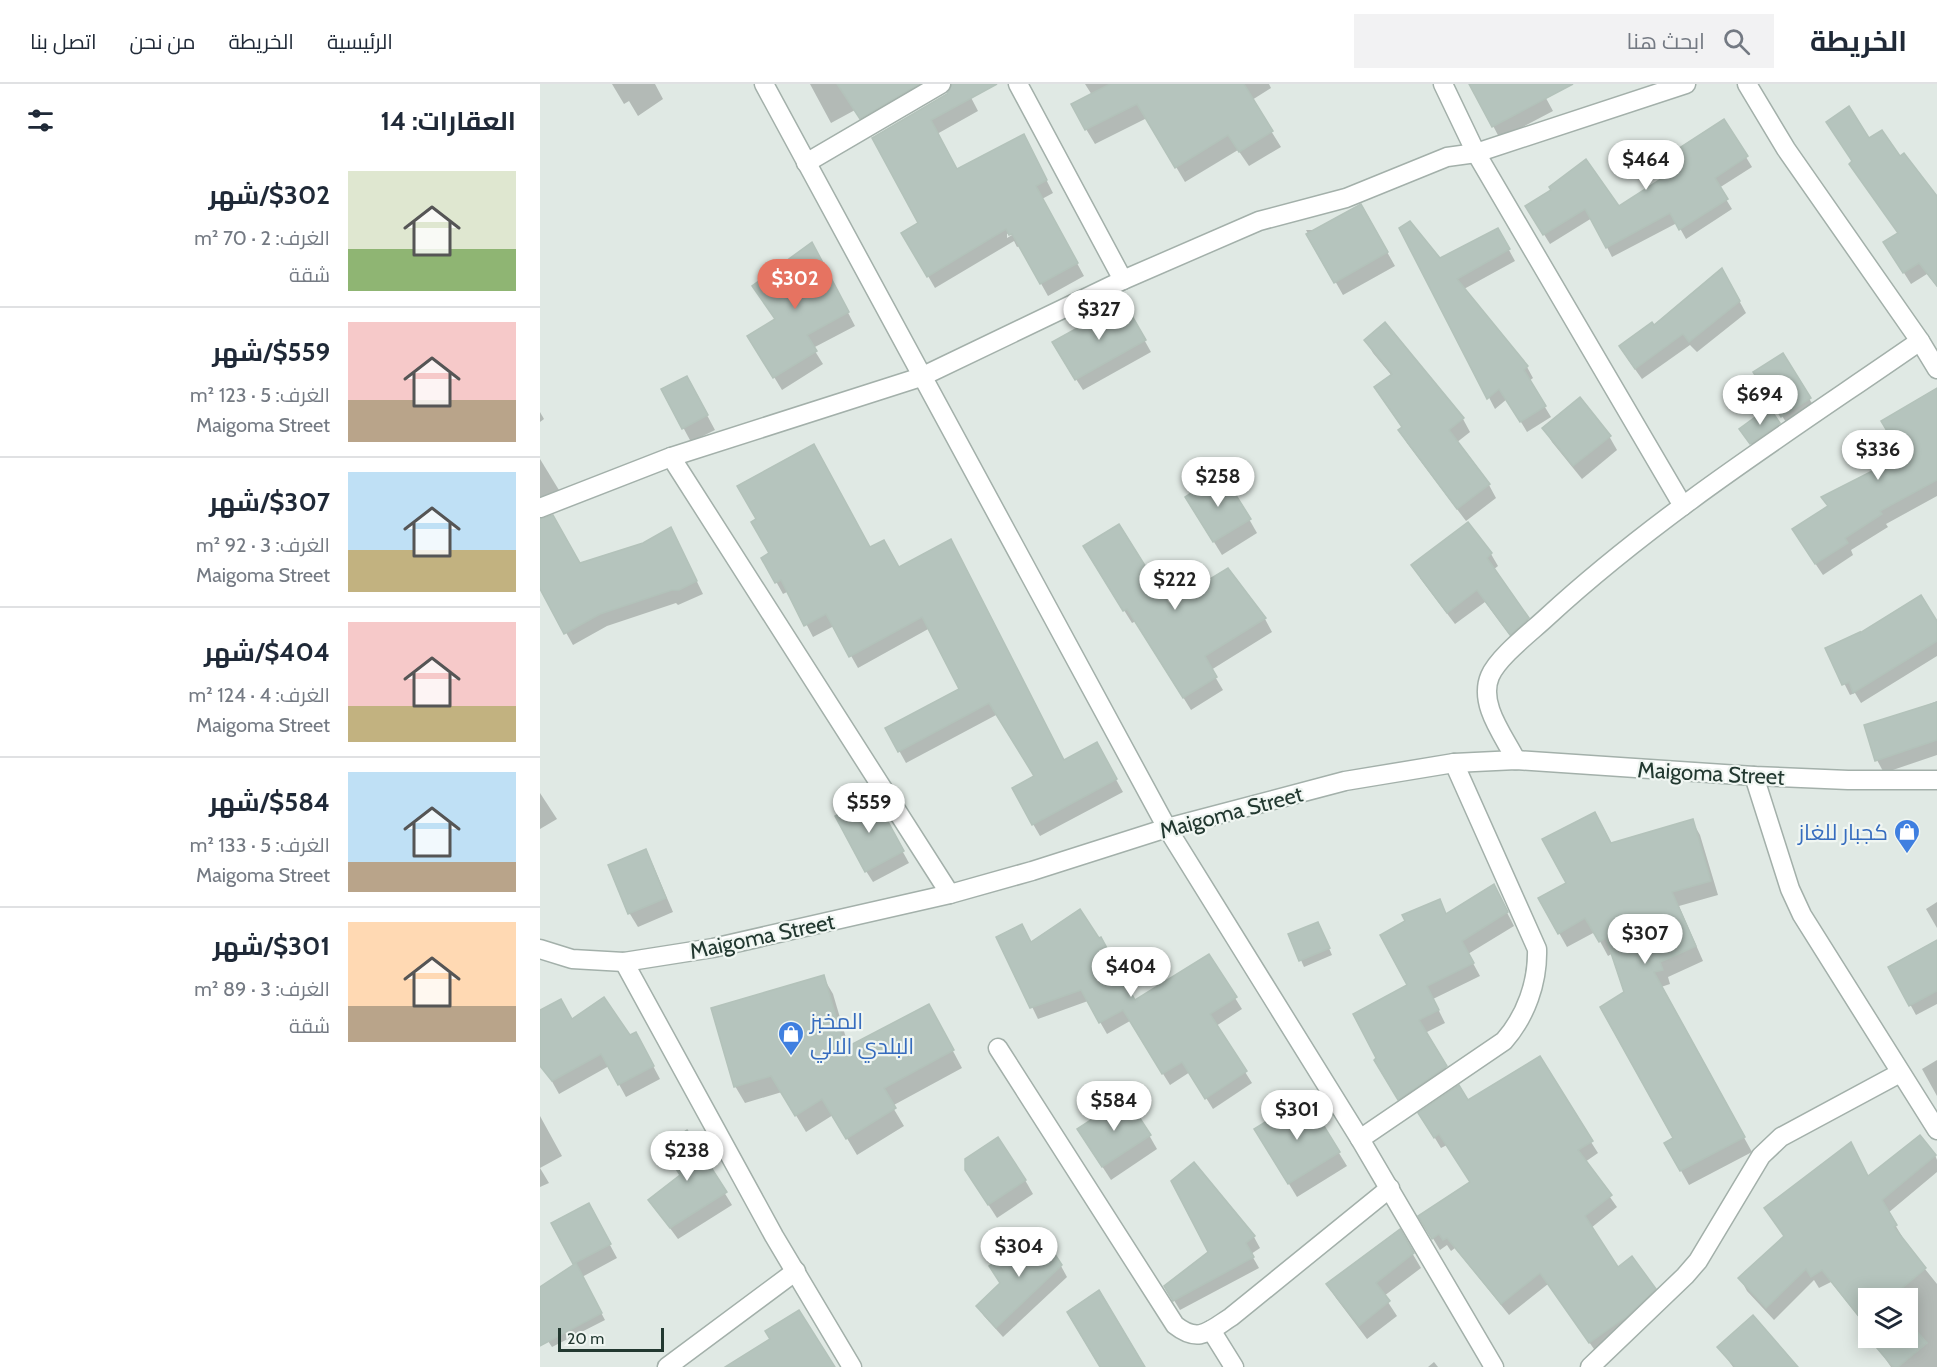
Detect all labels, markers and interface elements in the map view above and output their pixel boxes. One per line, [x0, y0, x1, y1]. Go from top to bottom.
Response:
search box [1354, 14, 1774, 68]
text: الخريطة [1810, 24, 1907, 58]
icon: search [1720, 25, 1753, 58]
text: ابحث هنا [1627, 28, 1705, 55]
text: اتصل بنا [30, 29, 97, 54]
text: من نحن [130, 29, 195, 54]
text: الخريطة [228, 29, 294, 54]
text: الرئيسية [327, 29, 393, 54]
icon: filters [24, 104, 57, 137]
text: العقارات: 14 [381, 105, 516, 137]
pin: $464 [1610, 140, 1682, 191]
text: $464 [1622, 147, 1670, 171]
text: $302/شهر [209, 179, 330, 211]
icon: home [396, 195, 468, 267]
text: الغرف: 2 · 70 m² [194, 226, 330, 250]
pin: $302 [759, 259, 831, 310]
text: شقة [289, 263, 330, 287]
text: $302 [771, 266, 819, 290]
pin: $327 [1063, 290, 1135, 341]
text: $327 [1077, 297, 1121, 321]
text: $559/شهر [212, 336, 330, 368]
icon: home [396, 346, 468, 418]
pin: $694 [1724, 375, 1796, 426]
text: $694 [1737, 382, 1783, 406]
text: الغرف: 5 · 123 m² [190, 383, 330, 407]
text: Maigoma Street [196, 413, 330, 437]
pin: $336 [1842, 430, 1914, 481]
text: $336 [1856, 437, 1900, 461]
pin: $258 [1182, 457, 1254, 508]
text: $258 [1196, 464, 1241, 488]
text: $307/شهر [209, 486, 330, 518]
icon: home [396, 496, 468, 568]
text: الغرف: 3 · 92 m² [196, 533, 330, 557]
pin: $222 [1139, 560, 1211, 611]
text: Maigoma Street [196, 563, 330, 587]
text: $222 [1153, 567, 1197, 591]
text: $404/شهر [204, 636, 330, 668]
icon: home [396, 646, 468, 718]
text: الغرف: 4 · 124 m² [189, 683, 330, 707]
text: Maigoma Street [196, 713, 330, 737]
street label: Maigoma Street [1637, 756, 1786, 791]
street label: Maigoma Street [1156, 780, 1306, 845]
pin: $559 [833, 783, 905, 834]
text: $584/شهر [209, 786, 330, 818]
text: $559 [847, 790, 891, 814]
icon: home [396, 796, 468, 868]
shop icon: كجبار للغاز [1892, 817, 1922, 855]
place label: كجبار للغاز [1796, 819, 1888, 846]
text: الغرف: 5 · 133 m² [190, 833, 330, 857]
text: Maigoma Street [196, 863, 330, 887]
street label: Maigoma Street [687, 908, 838, 965]
pin: $307 [1609, 914, 1681, 965]
text: $307 [1622, 921, 1668, 945]
text: $301/شهر [213, 930, 330, 962]
icon: home [396, 946, 468, 1018]
pin: $404 [1095, 947, 1167, 998]
text: $404 [1106, 954, 1156, 978]
text: الغرف: 3 · 89 m² [194, 977, 330, 1001]
place label: المخبز البلدي الالي [808, 1008, 914, 1063]
text: شقة [289, 1014, 330, 1038]
shop icon: المخبز البلدي الالي [776, 1019, 806, 1057]
pin: $584 [1078, 1081, 1150, 1132]
text: $584 [1091, 1088, 1137, 1112]
pin: $301 [1261, 1090, 1333, 1141]
text: $301 [1275, 1097, 1319, 1121]
pin: $238 [651, 1131, 723, 1182]
text: $238 [664, 1138, 710, 1162]
pin: $304 [983, 1227, 1055, 1278]
text: $304 [995, 1234, 1043, 1258]
map controls [1858, 1288, 1918, 1348]
button: layers [1858, 1288, 1918, 1348]
scale bar [558, 1325, 664, 1352]
text: 20 m [567, 1329, 604, 1348]

